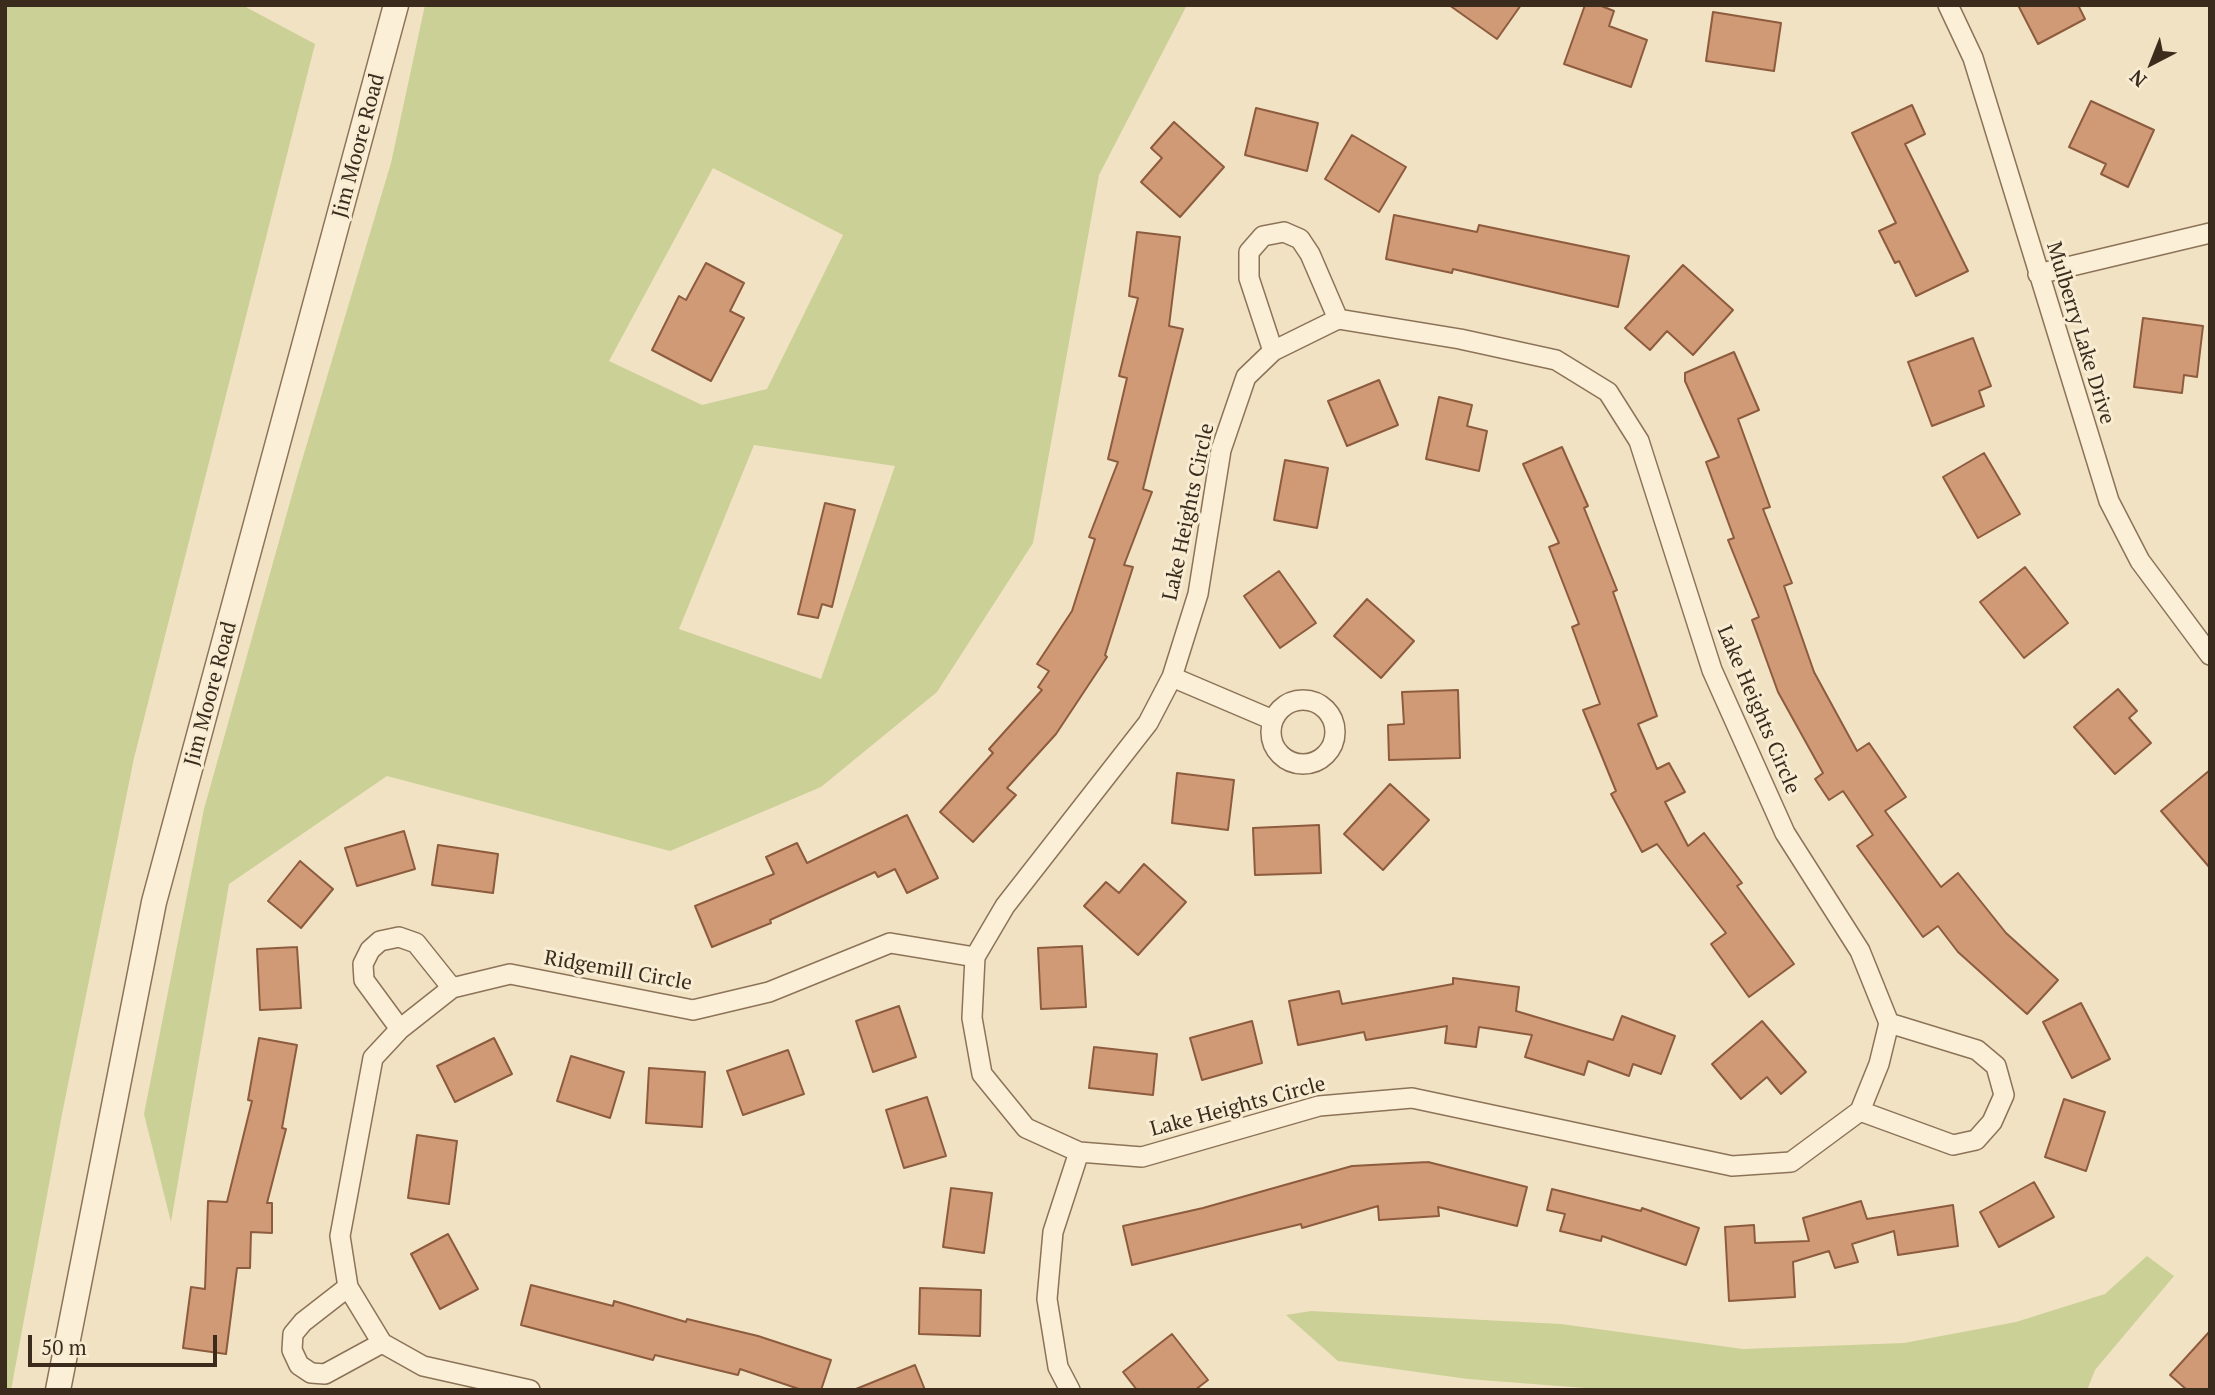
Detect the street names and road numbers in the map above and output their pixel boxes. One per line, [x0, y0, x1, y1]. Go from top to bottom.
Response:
street label: Jim Moore Road [328, 71, 390, 221]
street label: Mulberry Lake Drive [2040, 239, 2120, 427]
street label: Lake Heights Circle [1158, 421, 1220, 603]
street label: Jim Moore Road [180, 619, 242, 769]
street label: Lake Heights Circle [1711, 622, 1805, 798]
street label: Ridgemill Circle [542, 946, 694, 996]
street label: Lake Heights Circle [1148, 1071, 1328, 1143]

